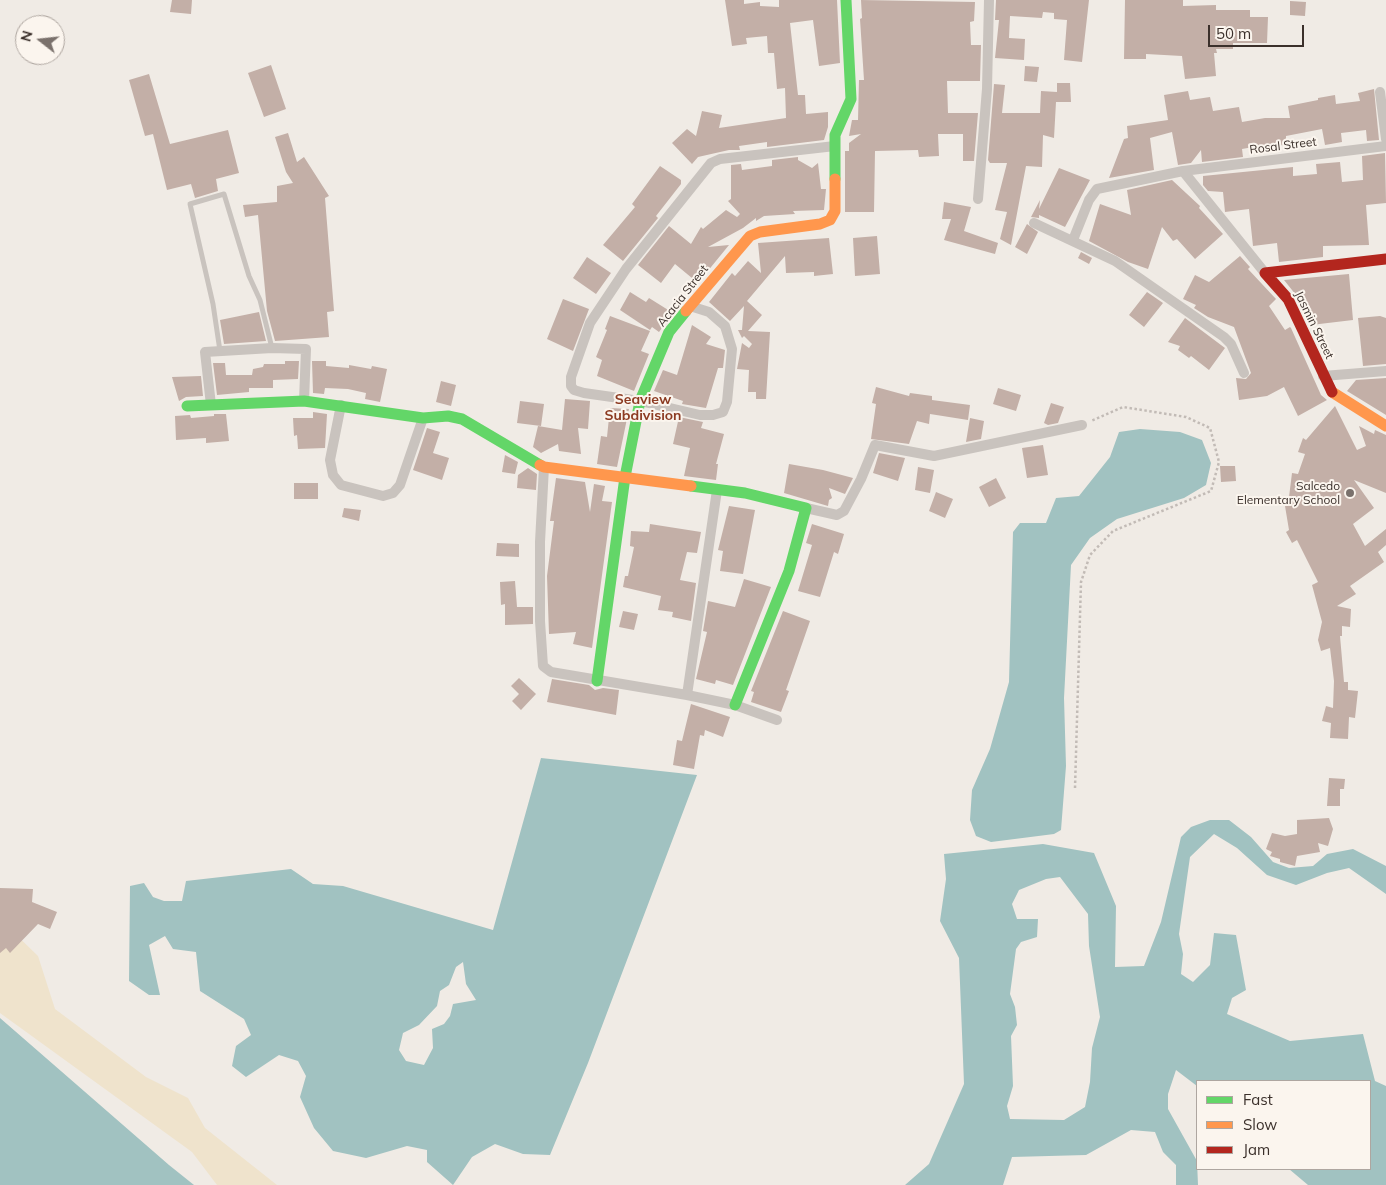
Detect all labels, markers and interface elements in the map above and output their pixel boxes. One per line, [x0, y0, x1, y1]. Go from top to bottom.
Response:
north arrow [15, 15, 65, 65]
scale bar [1211, 15, 1307, 47]
text: 50 m [1216, 24, 1251, 43]
text: N [16, 29, 37, 44]
street label: Rosal Street [1249, 135, 1317, 157]
street label: Acacia Street [654, 262, 712, 330]
street label: Jasmin Street [1291, 289, 1337, 361]
district label: Seaview Subdivision [604, 392, 682, 424]
place label: Salcedo Elementary School [1237, 479, 1340, 507]
marker: Salcedo Elementary School [1344, 487, 1356, 499]
legend [1196, 1080, 1371, 1170]
text: Fast [1243, 1090, 1273, 1109]
text: Slow [1243, 1115, 1277, 1134]
text: Jam [1243, 1140, 1270, 1159]

